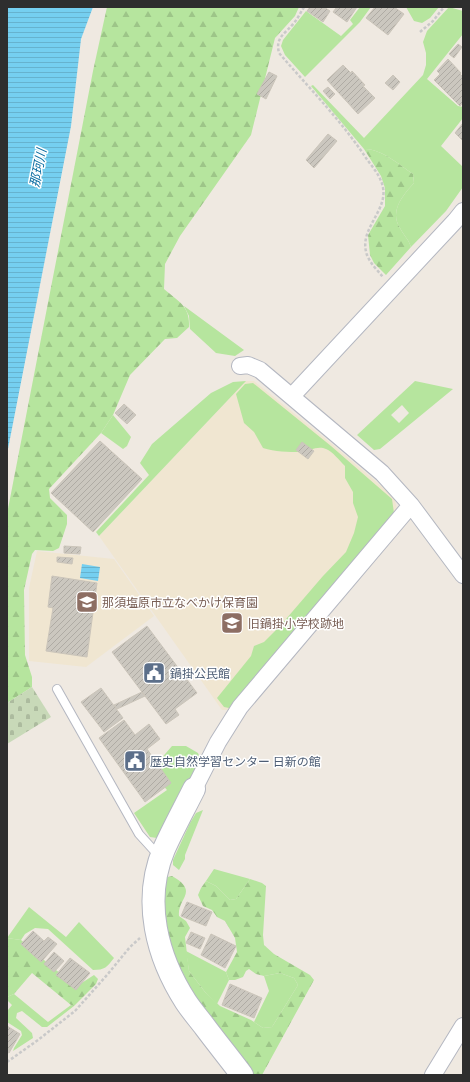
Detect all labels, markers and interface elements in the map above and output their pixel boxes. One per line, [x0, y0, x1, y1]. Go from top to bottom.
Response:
water label: 那珂川 [26, 145, 50, 189]
school or university icon: 那須塩原市立なべかけ保育園 [74, 589, 100, 615]
place label: 那須塩原市立なべかけ保育園 [102, 595, 258, 610]
school or university icon: 旧鍋掛小学校跡地 [219, 610, 245, 636]
place label: 旧鍋掛小学校跡地 [248, 616, 344, 631]
public building icon: 鍋掛公民館 [141, 660, 167, 686]
place label: 鍋掛公民館 [170, 666, 230, 681]
public building icon: 歴史自然学習センター 日新の館 [122, 748, 148, 774]
place label: 歴史自然学習センター 日新の館 [150, 754, 321, 769]

